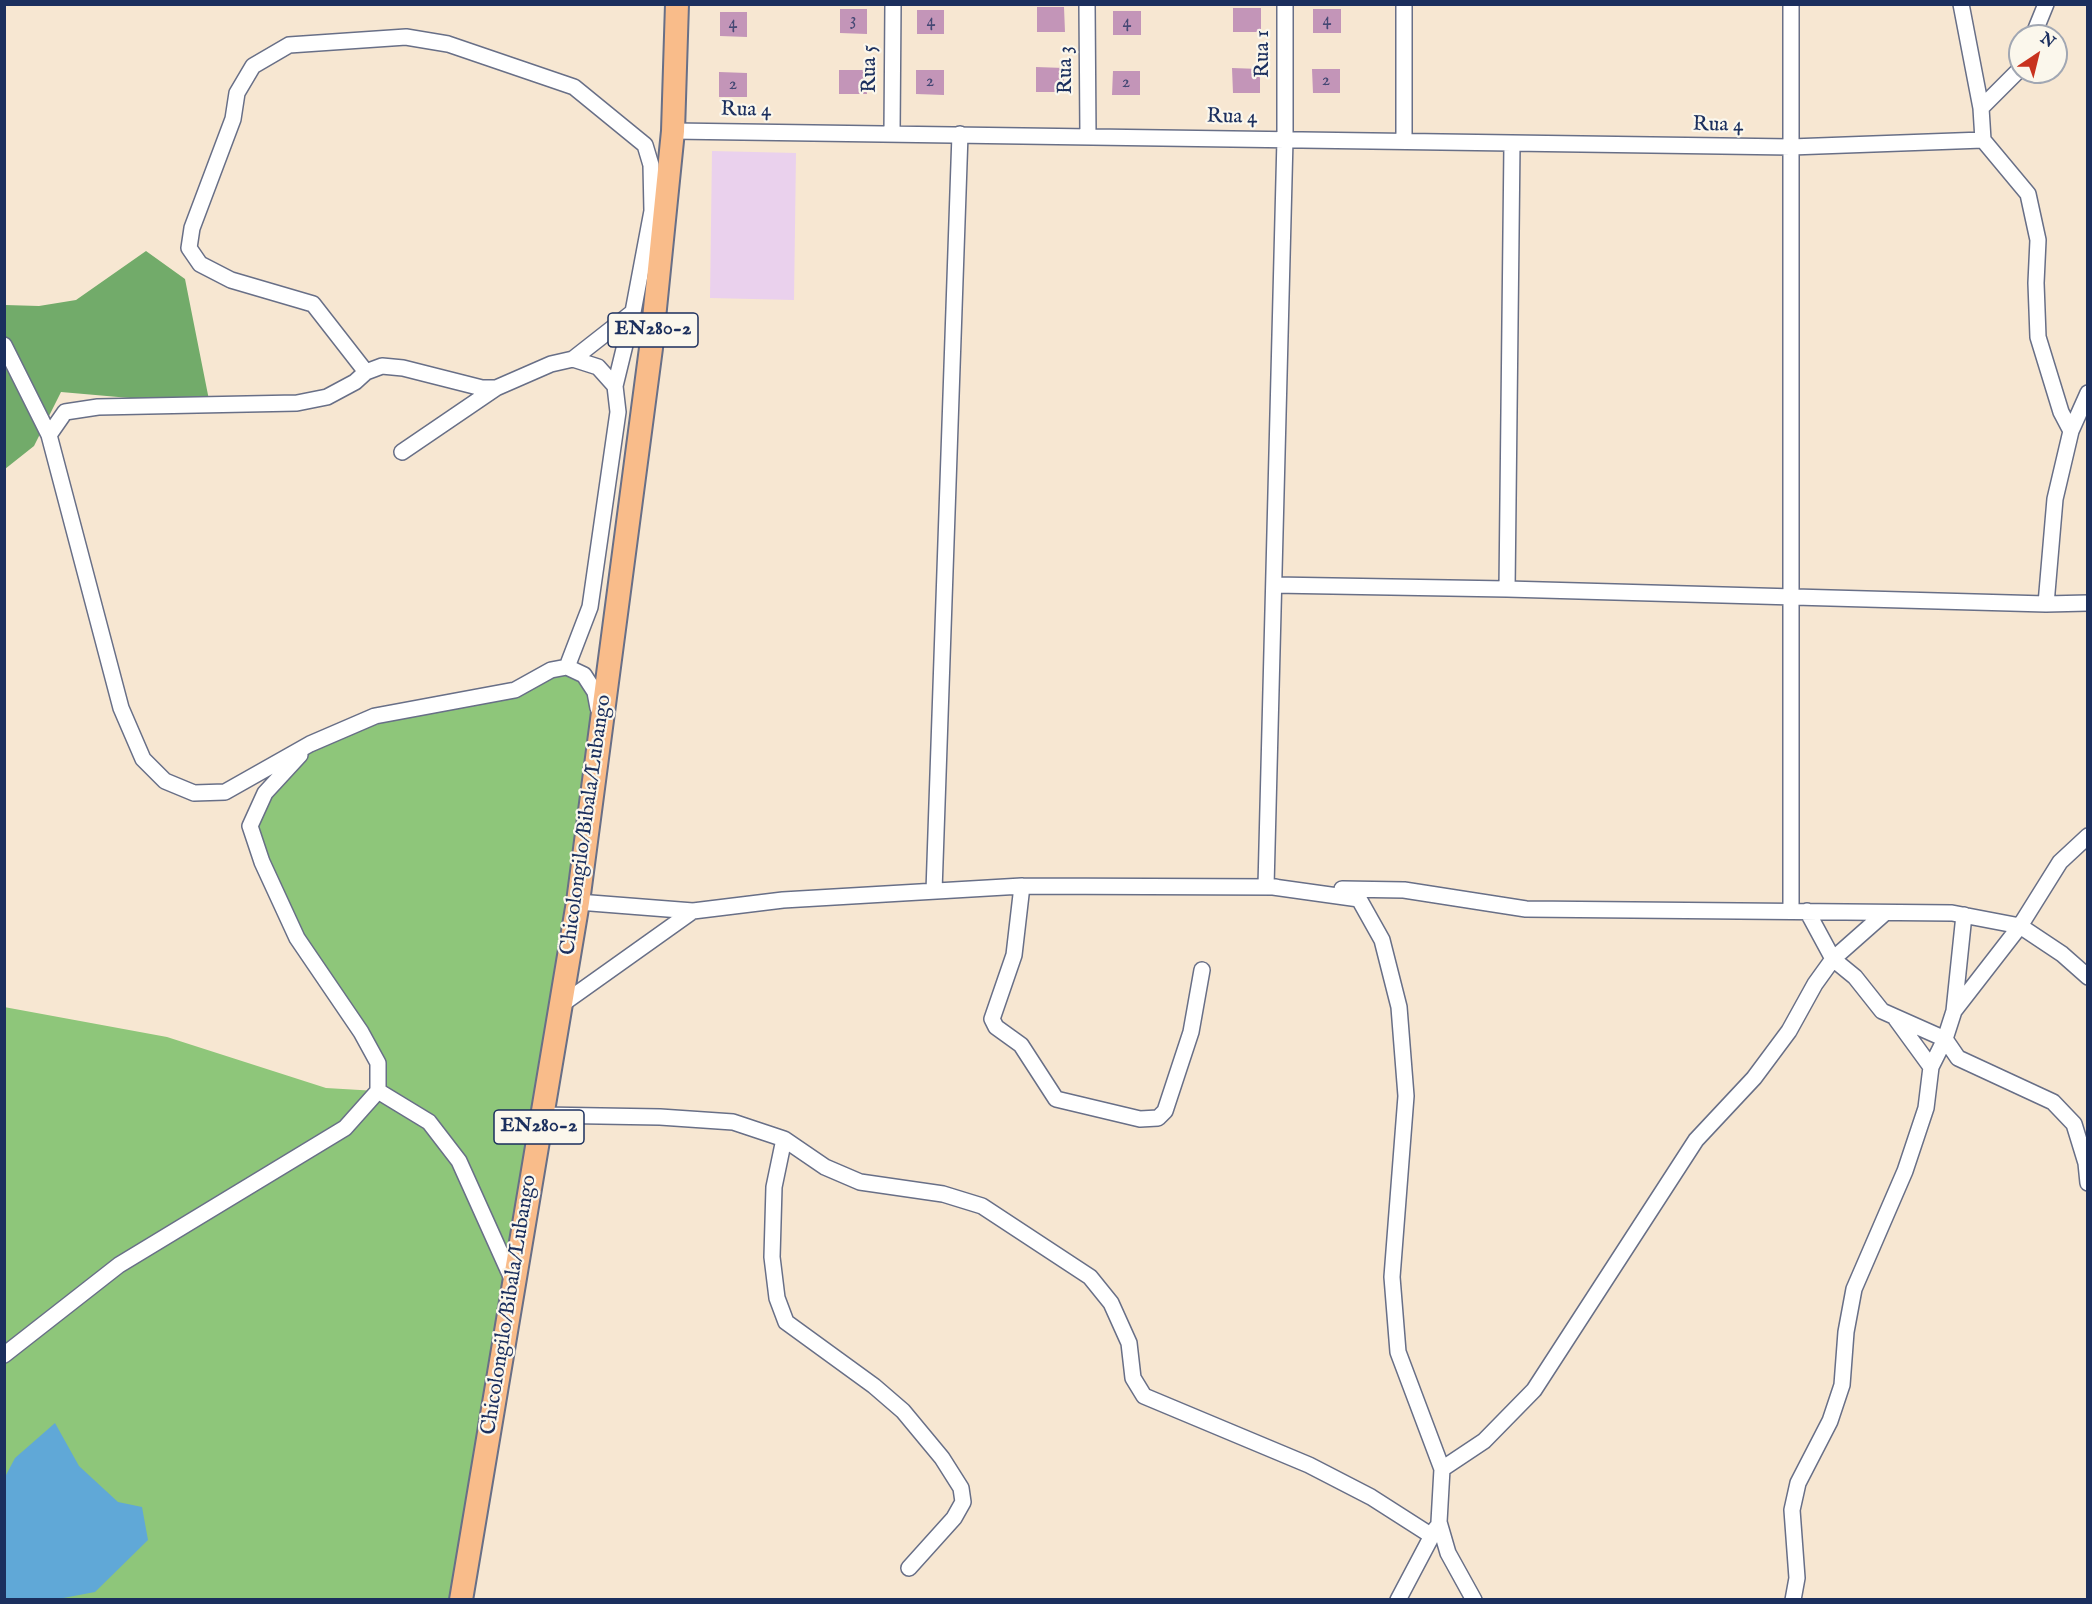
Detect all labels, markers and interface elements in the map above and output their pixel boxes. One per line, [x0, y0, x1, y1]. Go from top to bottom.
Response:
house number: 3 [850, 10, 856, 32]
house number: 4 [1323, 10, 1331, 32]
house number: 4 [927, 11, 935, 33]
house number: 4 [1123, 12, 1131, 34]
house number: 4 [729, 13, 737, 35]
north arrow [2008, 24, 2068, 84]
text: N [2036, 29, 2059, 53]
street label: Rua 1 [1251, 30, 1277, 78]
street label: Rua 5 [858, 45, 884, 93]
street label: Rua 3 [1054, 46, 1080, 94]
house number: 2 [1322, 70, 1330, 92]
house number: 2 [926, 71, 934, 93]
house number: 2 [1122, 72, 1130, 94]
house number: 2 [729, 74, 737, 96]
street label: Rua 4 [720, 98, 772, 124]
street label: Rua 4 [1206, 105, 1258, 131]
street label: Rua 4 [1692, 113, 1744, 139]
road number: EN280-2 [608, 313, 698, 347]
street label: Chicolongilo/Bibala/Lubango [556, 693, 618, 957]
road number: EN280-2 [494, 1110, 584, 1144]
street label: Chicolongilo/Bibala/Lubango [477, 1173, 543, 1437]

